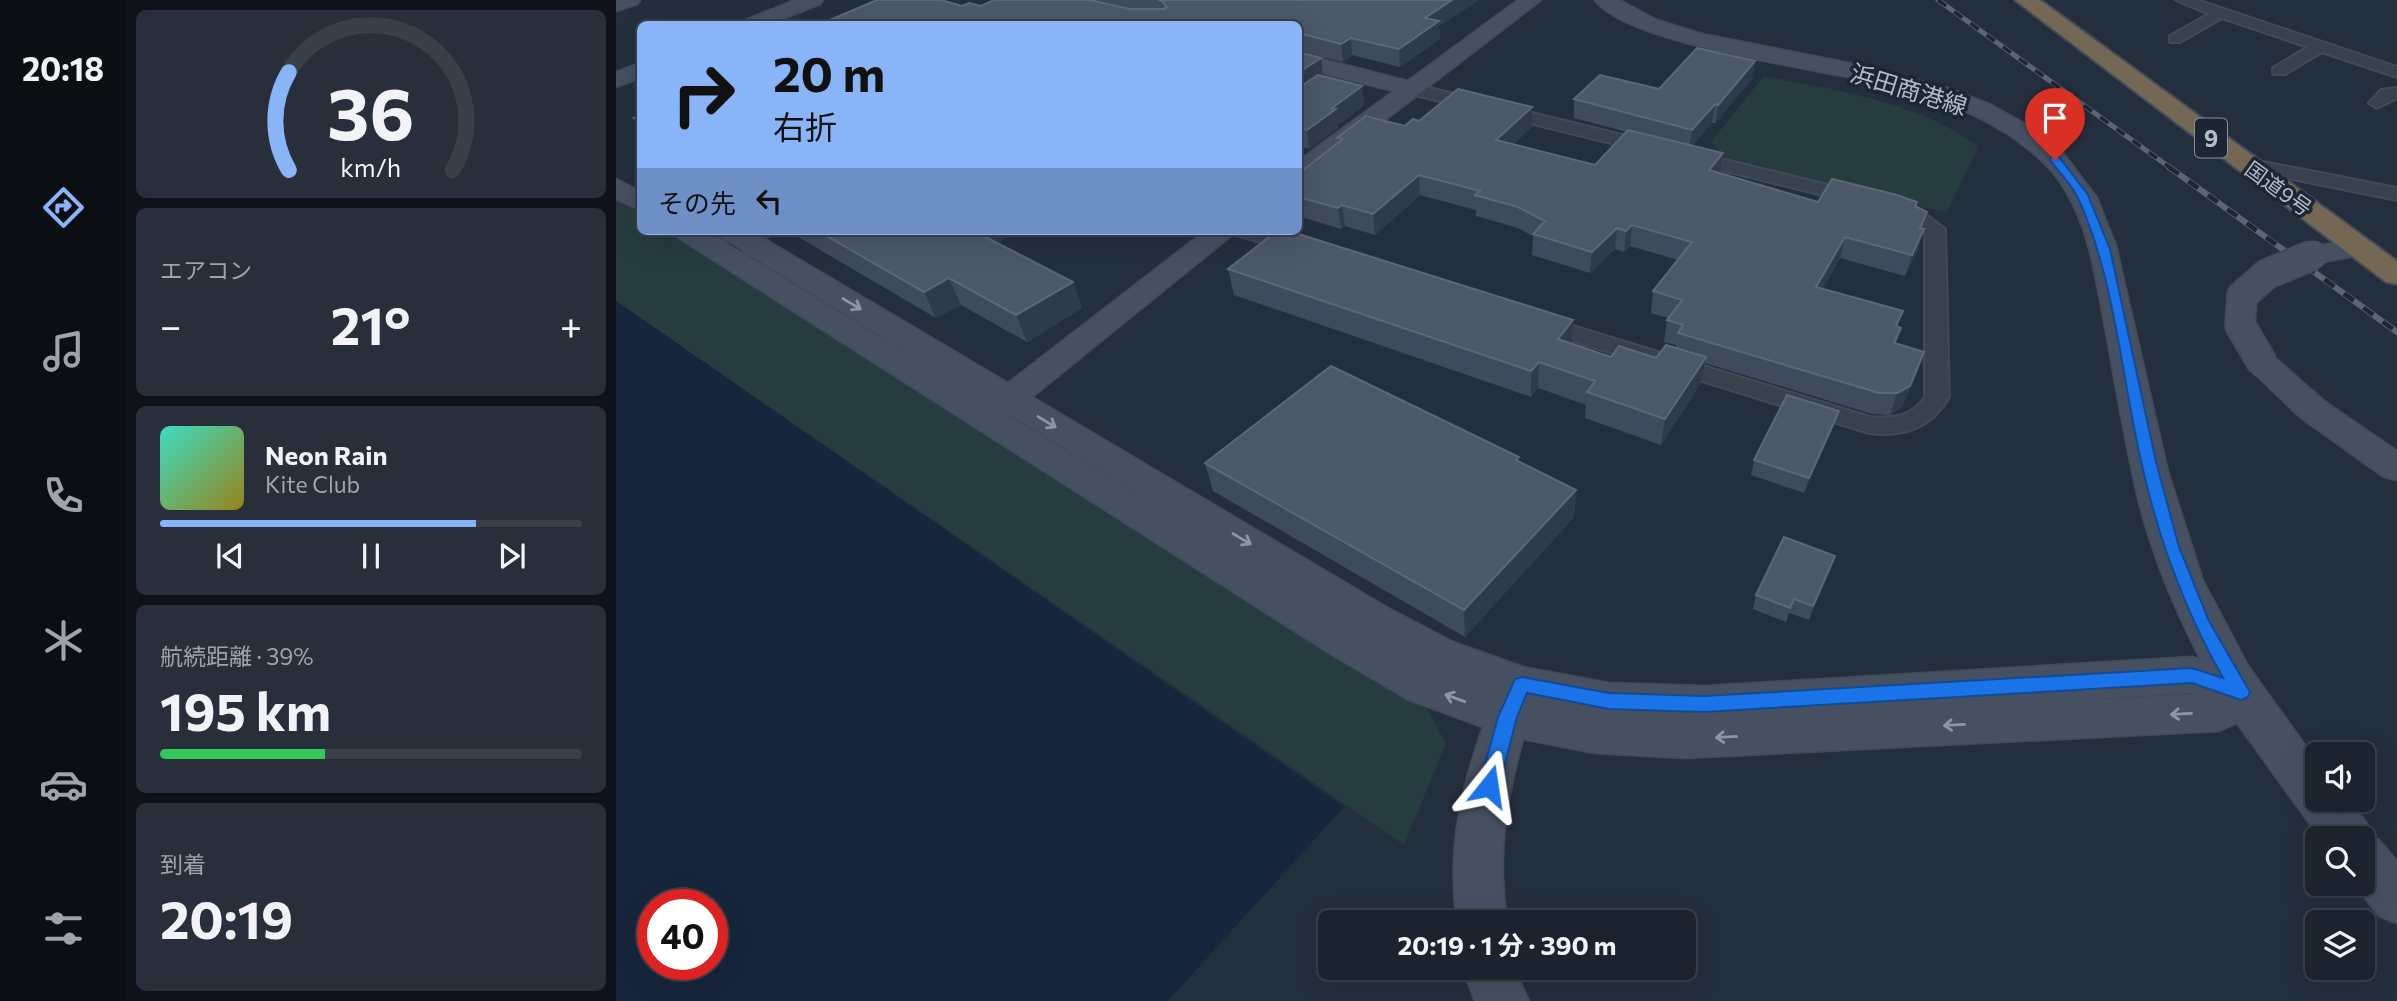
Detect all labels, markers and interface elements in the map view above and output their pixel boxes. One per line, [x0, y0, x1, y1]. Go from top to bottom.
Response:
text: 20 m [773, 42, 885, 102]
text: 20:18 [22, 48, 104, 88]
icon: right [658, 49, 749, 140]
street label: 浜田商港線 [1847, 58, 1971, 120]
text: 36 [327, 66, 415, 155]
pin [2025, 88, 2085, 160]
icon: arrive [2036, 99, 2074, 137]
text: 右折 [773, 106, 837, 146]
road number: 9 [2195, 119, 2227, 158]
text: km/h [341, 152, 401, 182]
street label: 国道9号 [2241, 156, 2317, 220]
icon: left [750, 182, 788, 220]
icon: directions [39, 183, 88, 232]
text: その先 [658, 187, 736, 218]
text: エアコン [160, 256, 252, 284]
text: 21° [331, 292, 410, 356]
one-way arrow [841, 297, 861, 311]
text: − [160, 301, 182, 348]
text: + [560, 301, 582, 348]
icon: music [39, 327, 88, 376]
one-way arrow [1036, 415, 1056, 429]
text: Neon Rain [265, 439, 388, 470]
text: Kite Club [265, 470, 360, 498]
icon: phone [39, 471, 88, 520]
one-way arrow [1231, 532, 1251, 546]
icon: previous [211, 537, 249, 575]
icon: pause [352, 537, 390, 575]
icon: next [493, 537, 531, 575]
icon: climate [39, 616, 88, 665]
text: 航続距離 · 39% [160, 642, 314, 670]
text: 195 km [160, 678, 331, 742]
one-way arrow [1445, 691, 1467, 703]
one-way arrow [2170, 708, 2192, 721]
one-way arrow [1942, 719, 1965, 732]
one-way arrow [1716, 731, 1738, 744]
map controls [2305, 742, 2375, 980]
button: sound [2305, 742, 2375, 812]
position arrow [1452, 749, 1526, 823]
icon: car [39, 760, 88, 809]
button: search [2305, 826, 2375, 896]
text: 到着 [160, 850, 206, 878]
text: 20:19 [160, 886, 293, 950]
speed limit sign: 40 [637, 889, 728, 980]
icon: filters [39, 904, 88, 953]
button: layers [2305, 910, 2375, 980]
text: 20:19 · 1 分 · 390 m [1397, 929, 1617, 960]

